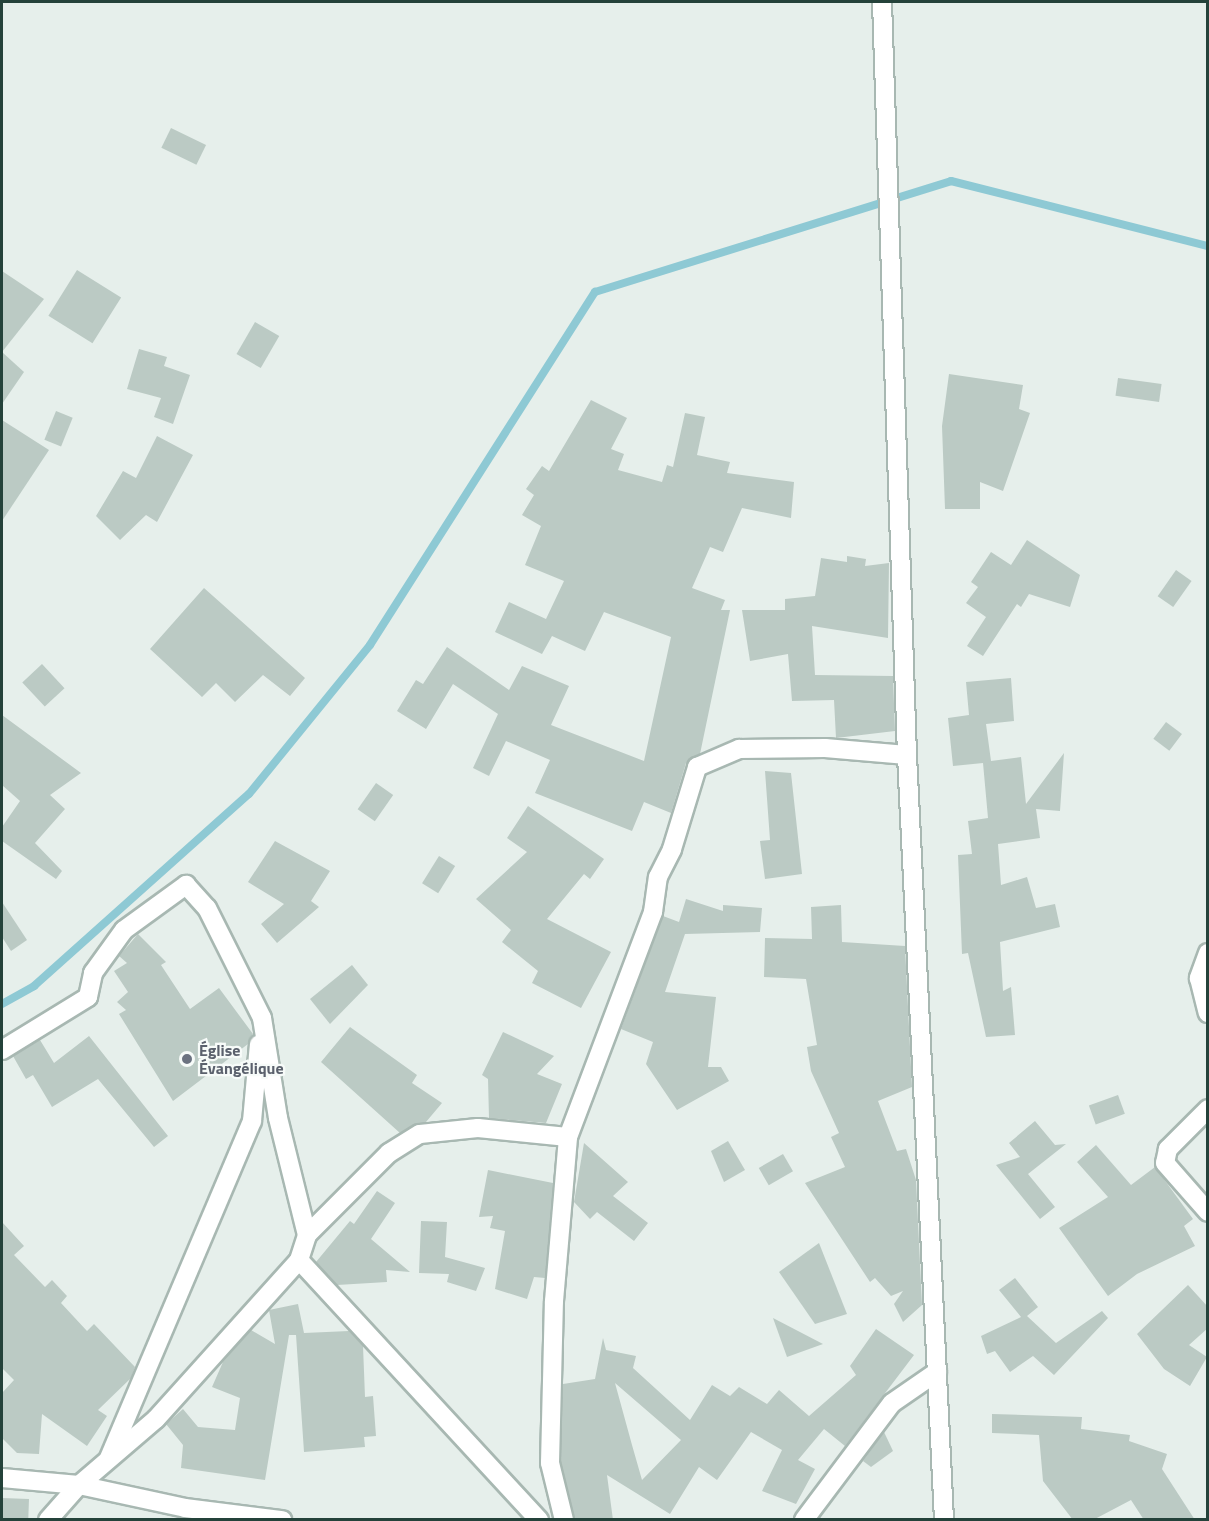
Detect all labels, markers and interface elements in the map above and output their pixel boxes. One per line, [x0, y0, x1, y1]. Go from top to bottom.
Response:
place label: Église Évangélique [199, 1040, 284, 1078]
marker: Église Évangélique [180, 1052, 194, 1066]

